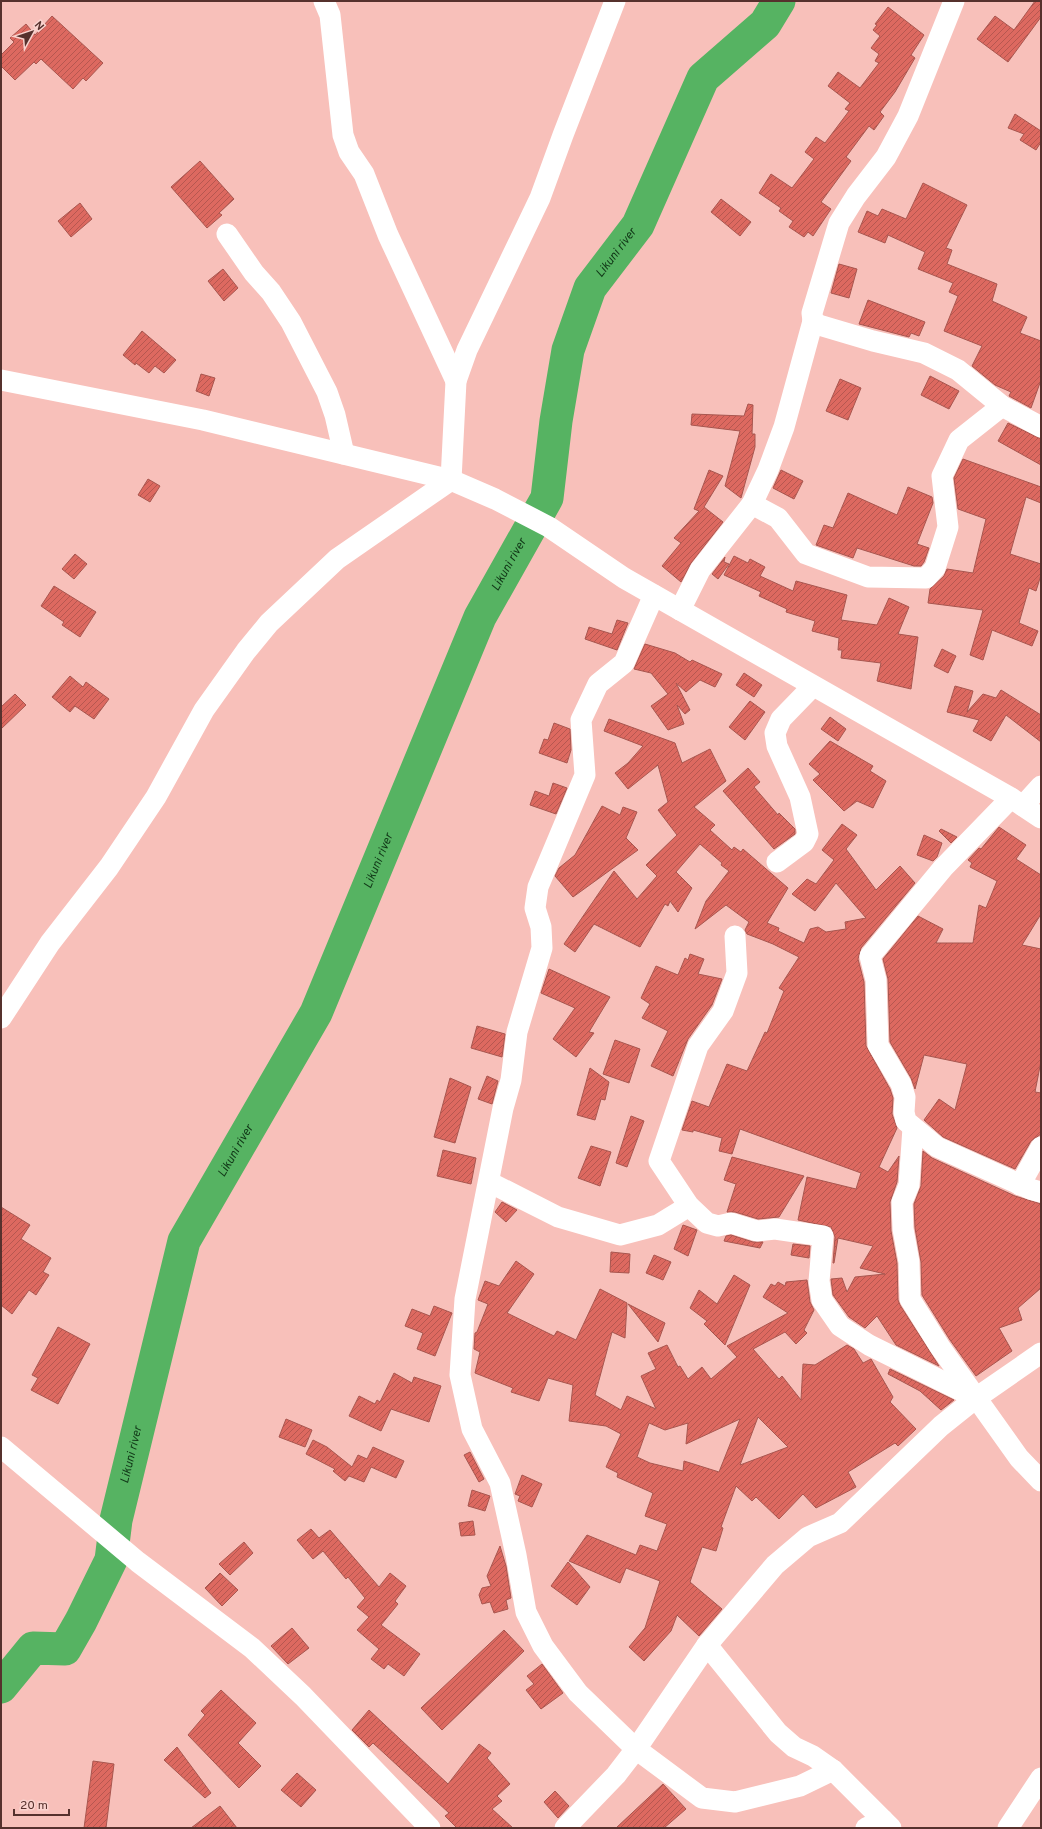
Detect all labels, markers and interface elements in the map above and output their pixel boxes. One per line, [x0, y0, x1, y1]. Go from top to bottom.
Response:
north arrow [12, 12, 52, 52]
text: N [31, 19, 47, 34]
water label: Likuni river [593, 224, 641, 281]
water label: Likuni river [488, 534, 531, 594]
water label: Likuni river [360, 830, 398, 891]
water label: Likuni river [215, 1121, 258, 1180]
water label: Likuni river [117, 1423, 147, 1485]
scale bar [14, 1791, 69, 1817]
text: 20 m [20, 1798, 48, 1814]

